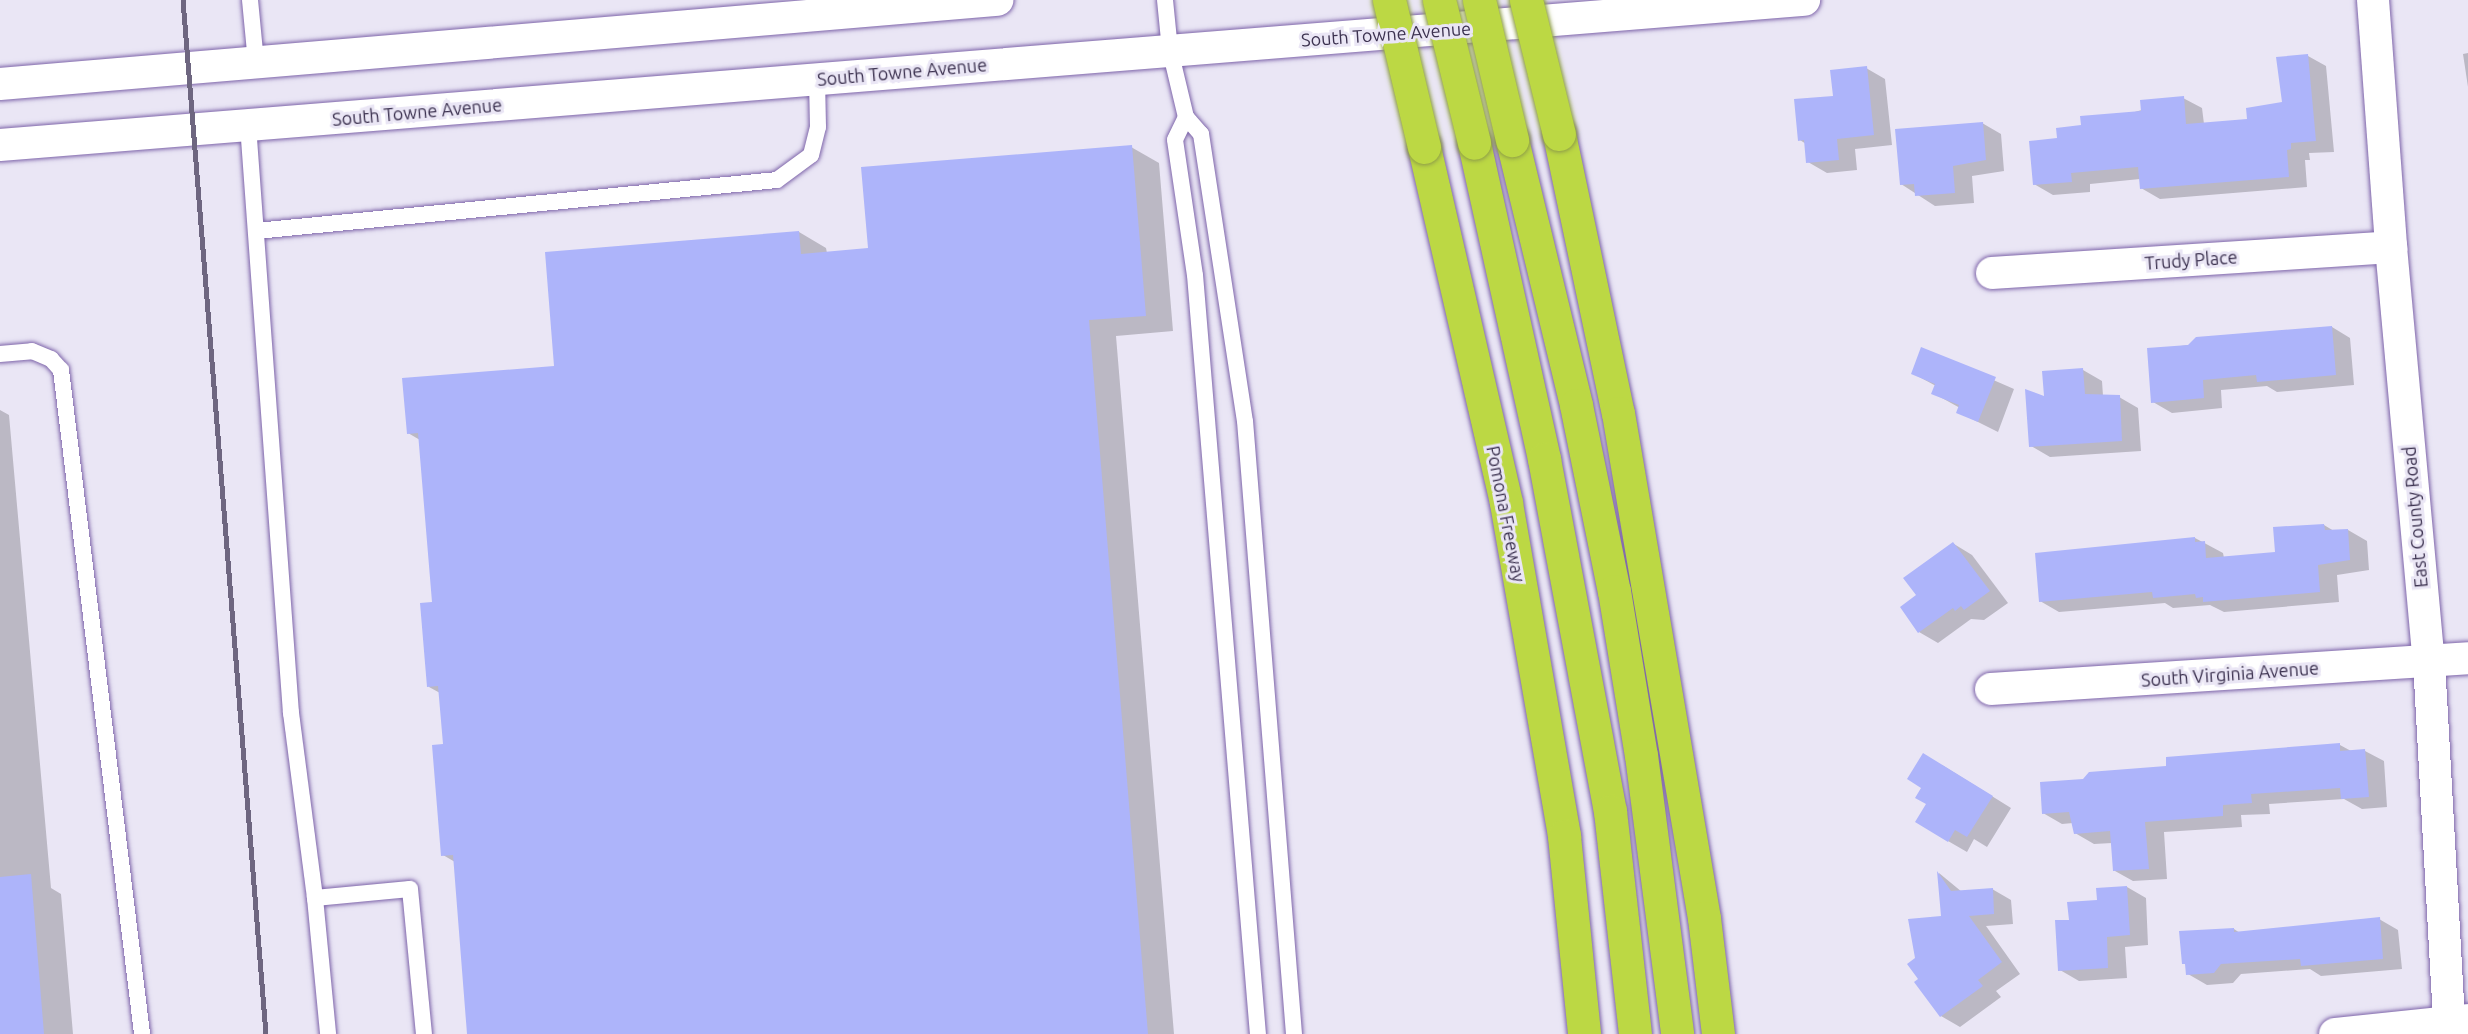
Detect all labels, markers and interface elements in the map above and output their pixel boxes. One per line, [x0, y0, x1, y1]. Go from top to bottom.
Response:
street label: South Towne Avenue [1300, 17, 1472, 51]
street label: South Towne Avenue [816, 54, 988, 90]
street label: South Towne Avenue [331, 94, 503, 130]
street label: Trudy Place [2144, 246, 2238, 274]
street label: Pomona Freeway [1482, 444, 1530, 584]
street label: East County Road [2398, 445, 2432, 589]
street label: South Virginia Avenue [2140, 657, 2320, 691]

